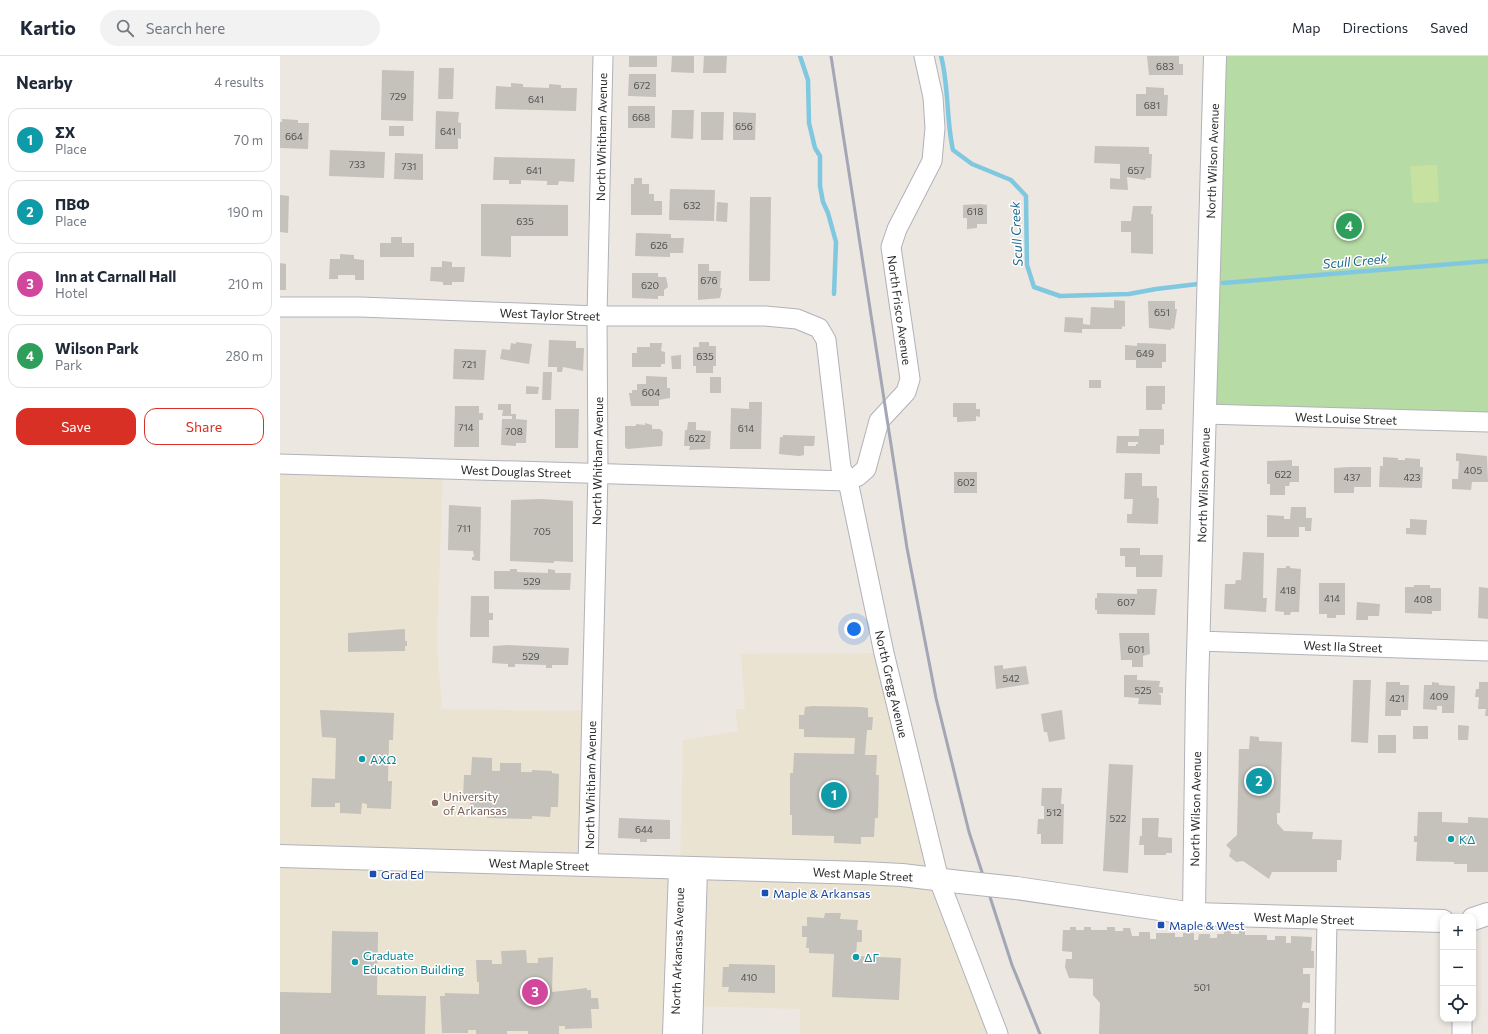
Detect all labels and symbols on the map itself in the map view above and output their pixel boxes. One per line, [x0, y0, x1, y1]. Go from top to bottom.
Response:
house number: 683 [1156, 60, 1174, 72]
street label: North Whitham Avenue [593, 73, 609, 201]
house number: 672 [634, 79, 651, 91]
house number: 729 [390, 90, 406, 102]
house number: 641 [528, 93, 544, 105]
house number: 681 [1144, 99, 1160, 111]
street label: North Wilson Avenue [1203, 103, 1221, 219]
house number: 668 [632, 111, 650, 123]
house number: 656 [735, 120, 753, 132]
house number: 641 [440, 125, 456, 137]
house number: 664 [285, 130, 303, 142]
house number: 733 [349, 158, 366, 170]
house number: 731 [401, 160, 417, 172]
house number: 641 [526, 164, 542, 176]
house number: 657 [1127, 164, 1145, 176]
house number: 632 [683, 199, 701, 211]
water label: Scull Creek [1006, 200, 1026, 267]
house number: 618 [967, 205, 983, 217]
pin: 4 [1336, 211, 1362, 241]
house number: 635 [516, 215, 534, 227]
house number: 626 [650, 239, 668, 251]
water label: Scull Creek [1322, 250, 1389, 272]
street label: North Frisco Avenue [885, 254, 915, 366]
house number: 676 [700, 274, 718, 286]
house number: 620 [641, 279, 659, 291]
street label: West Taylor Street [499, 305, 601, 323]
house number: 651 [1154, 306, 1170, 318]
house number: 649 [1136, 347, 1154, 359]
house number: 635 [696, 350, 714, 362]
house number: 721 [461, 358, 477, 370]
house number: 604 [642, 386, 660, 398]
street label: North Whitham Avenue [589, 397, 605, 525]
street label: West Louise Street [1295, 409, 1397, 427]
house number: 714 [458, 421, 474, 433]
house number: 614 [738, 422, 754, 434]
house number: 708 [505, 425, 523, 437]
street label: North Wilson Avenue [1194, 427, 1212, 543]
house number: 622 [688, 432, 706, 444]
street label: West Douglas Street [460, 462, 572, 480]
house number: 405 [1464, 464, 1482, 476]
house number: 622 [1274, 468, 1292, 480]
house number: 437 [1344, 471, 1360, 483]
house number: 423 [1403, 471, 1421, 483]
house number: 602 [957, 476, 976, 488]
house number: 711 [457, 522, 471, 534]
house number: 705 [533, 525, 551, 537]
house number: 529 [523, 575, 541, 587]
house number: 418 [1280, 584, 1296, 596]
house number: 414 [1324, 592, 1340, 604]
house number: 408 [1414, 593, 1432, 605]
house number: 607 [1117, 596, 1135, 608]
your location [844, 619, 864, 639]
street label: North Gregg Avenue [873, 629, 911, 739]
street label: West Ila Street [1303, 638, 1383, 654]
house number: 601 [1128, 643, 1144, 655]
house number: 529 [522, 650, 540, 662]
house number: 542 [1002, 672, 1020, 684]
house number: 525 [1134, 684, 1152, 696]
house number: 409 [1430, 690, 1448, 702]
house number: 421 [1389, 692, 1405, 704]
street label: North Whitham Avenue [582, 721, 598, 849]
street label: North Wilson Avenue [1187, 751, 1203, 867]
place label: ΑΧΩ [370, 752, 396, 766]
marker: ΑΧΩ [357, 754, 367, 764]
pin: 2 [1246, 766, 1272, 796]
pin: 1 [821, 780, 847, 810]
place label: University of Arkansas [443, 789, 507, 817]
marker: University of Arkansas [430, 798, 440, 808]
house number: 512 [1046, 806, 1062, 818]
house number: 522 [1110, 812, 1127, 824]
house number: 644 [635, 823, 653, 835]
place label: ΚΔ [1459, 832, 1476, 846]
marker: ΚΔ [1446, 834, 1456, 844]
street label: West Maple Street [488, 855, 590, 873]
street label: West Maple Street [812, 864, 914, 884]
place label: Grad Ed [381, 867, 424, 881]
marker: Grad Ed [368, 869, 378, 879]
place label: Maple & Arkansas [773, 886, 870, 900]
street label: North Arkansas Avenue [668, 887, 686, 1015]
marker: Maple & Arkansas [760, 888, 770, 898]
street label: West Maple Street [1253, 909, 1355, 927]
place label: Maple & West [1169, 918, 1245, 932]
marker: Maple & West [1156, 920, 1166, 930]
place label: Graduate Education Building [363, 948, 465, 976]
place label: ΔΓ [864, 950, 880, 964]
marker: ΔΓ [851, 952, 861, 962]
marker: Graduate Education Building [350, 957, 360, 967]
house number: 410 [741, 971, 757, 983]
pin: 3 [522, 977, 548, 1007]
house number: 501 [1194, 981, 1210, 993]

